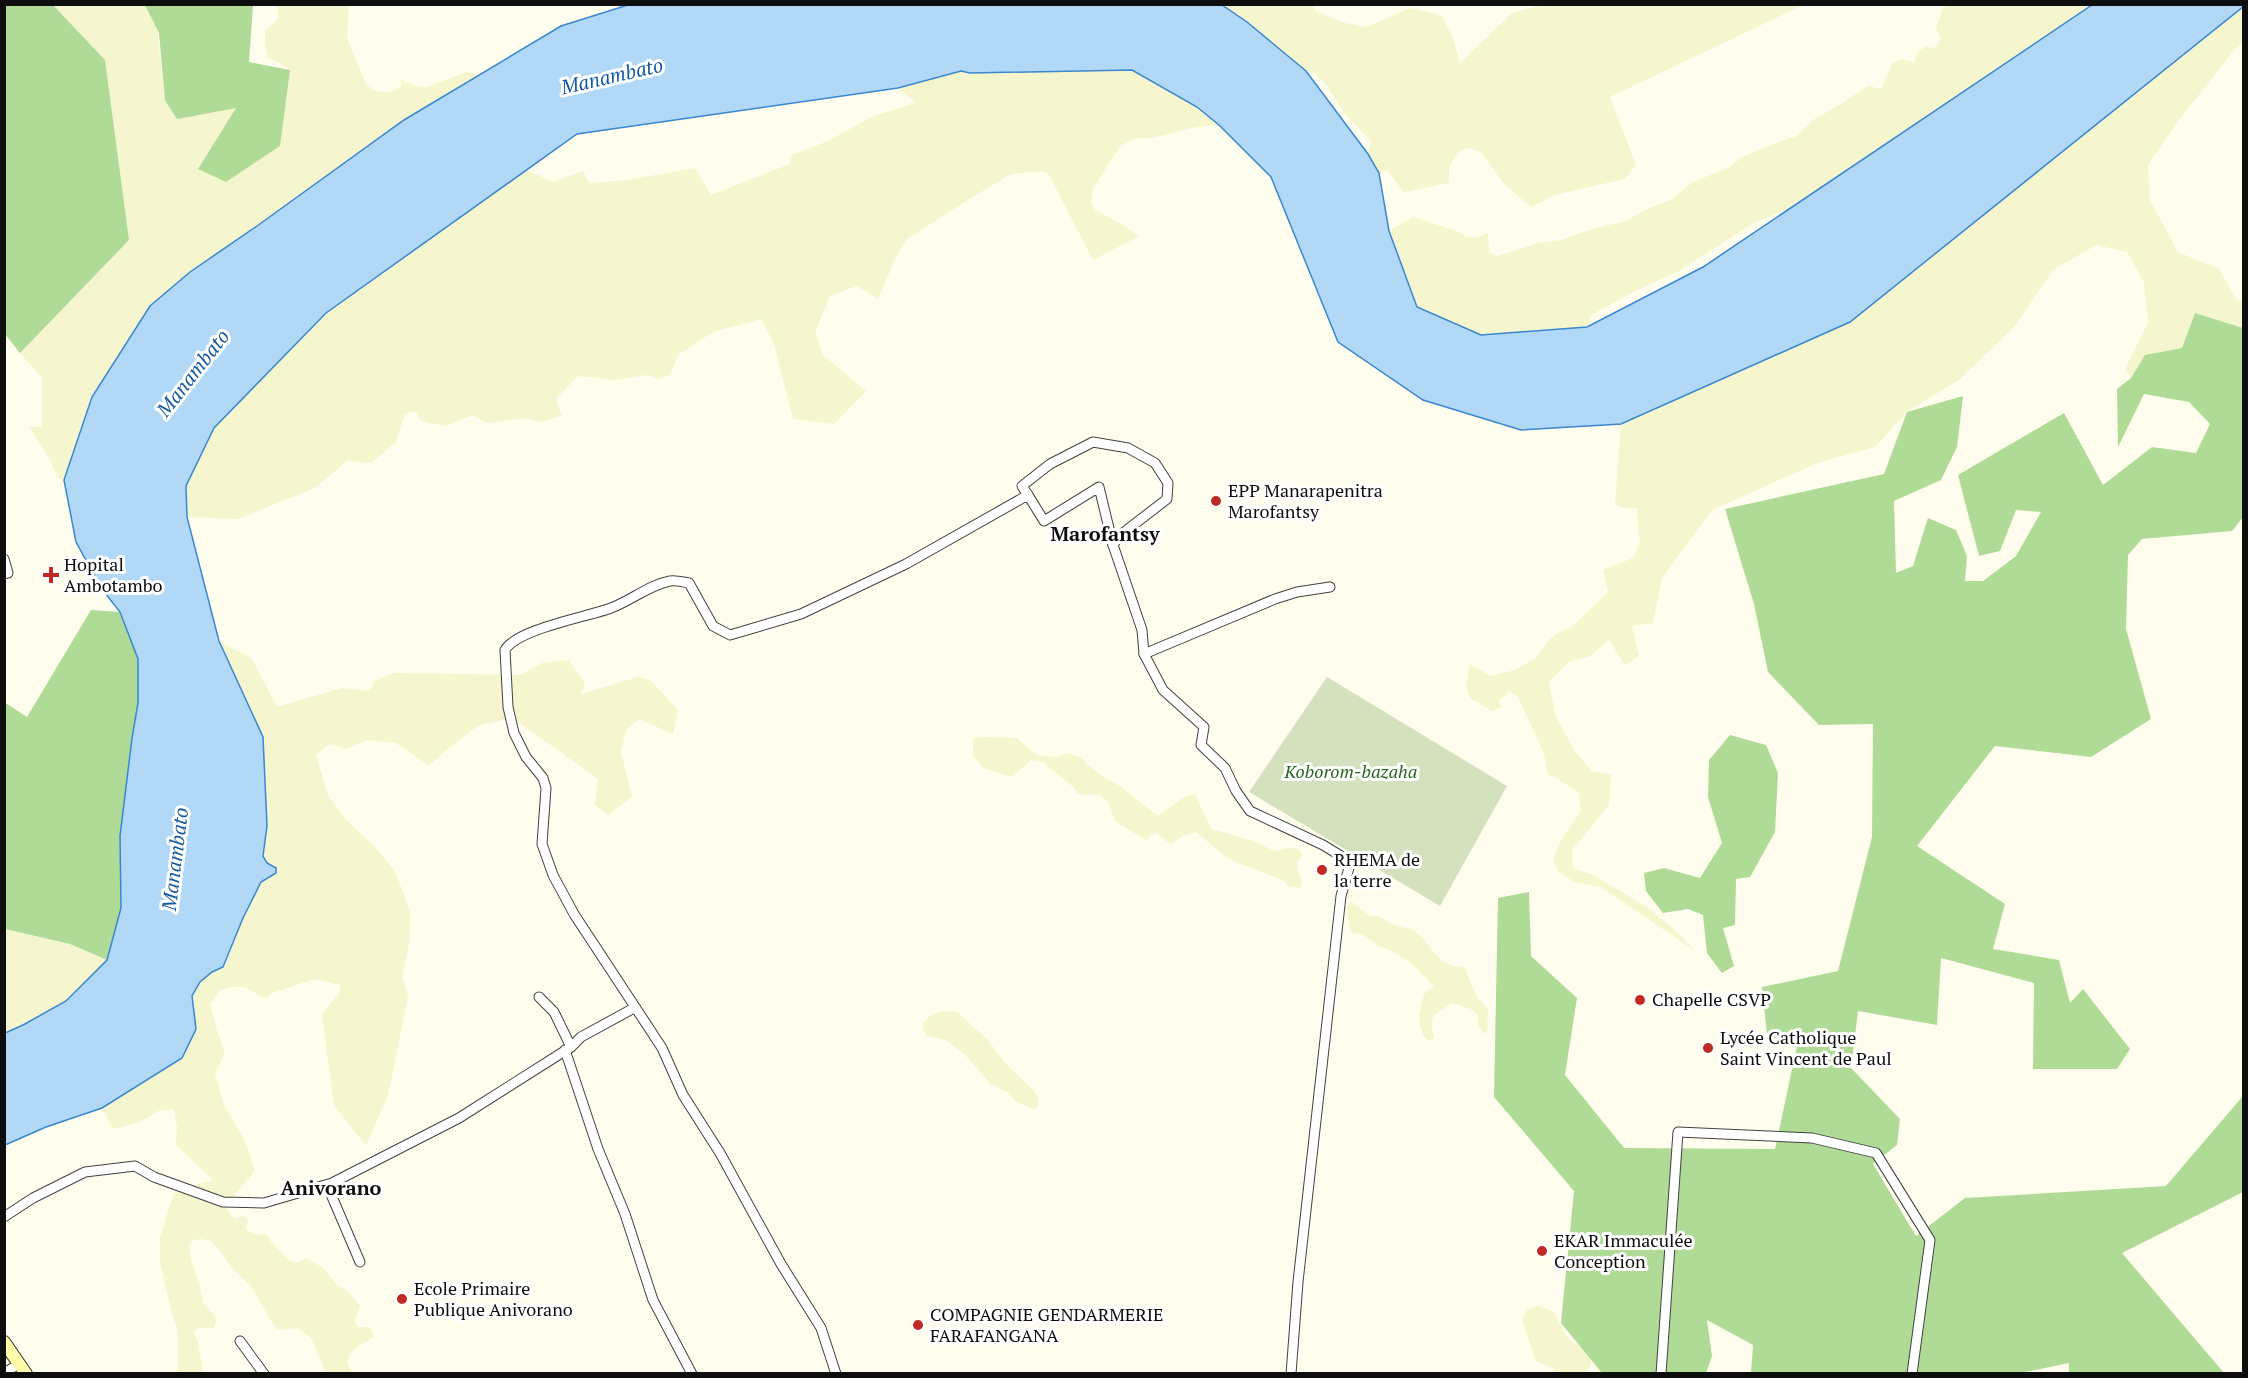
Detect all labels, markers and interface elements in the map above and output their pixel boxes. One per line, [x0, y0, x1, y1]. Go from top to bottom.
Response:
water label: Manambato [557, 51, 665, 101]
water label: Manambato [149, 324, 235, 423]
place label: EPP Manarapenitra Marofantsy [1228, 478, 1383, 523]
marker: EPP Manarapenitra Marofantsy [1209, 494, 1223, 508]
district label: Marofantsy [1050, 520, 1160, 547]
place label: Hopital Ambotambo [64, 552, 163, 597]
marker: Hopital Ambotambo [42, 566, 60, 584]
park label: Koborom-bazaha [1283, 759, 1418, 783]
water label: Manambato [155, 806, 194, 913]
place label: RHEMA de la terre [1334, 847, 1420, 892]
marker: RHEMA de la terre [1315, 863, 1329, 877]
place label: Chapelle CSVP [1652, 987, 1771, 1011]
marker: Chapelle CSVP [1633, 993, 1647, 1007]
place label: Lycée Catholique Saint Vincent de Paul [1720, 1025, 1892, 1070]
marker: Lycée Catholique Saint Vincent de Paul [1701, 1041, 1715, 1055]
district label: Anivorano [281, 1174, 382, 1201]
place label: EKAR Immaculée Conception [1554, 1228, 1693, 1273]
marker: EKAR Immaculée Conception [1535, 1244, 1549, 1258]
place label: Ecole Primaire Publique Anivorano [414, 1276, 573, 1321]
marker: Ecole Primaire Publique Anivorano [395, 1292, 409, 1306]
place label: COMPAGNIE GENDARMERIE FARAFANGANA [930, 1302, 1164, 1347]
marker: COMPAGNIE GENDARMERIE FARAFANGANA [911, 1318, 925, 1332]

